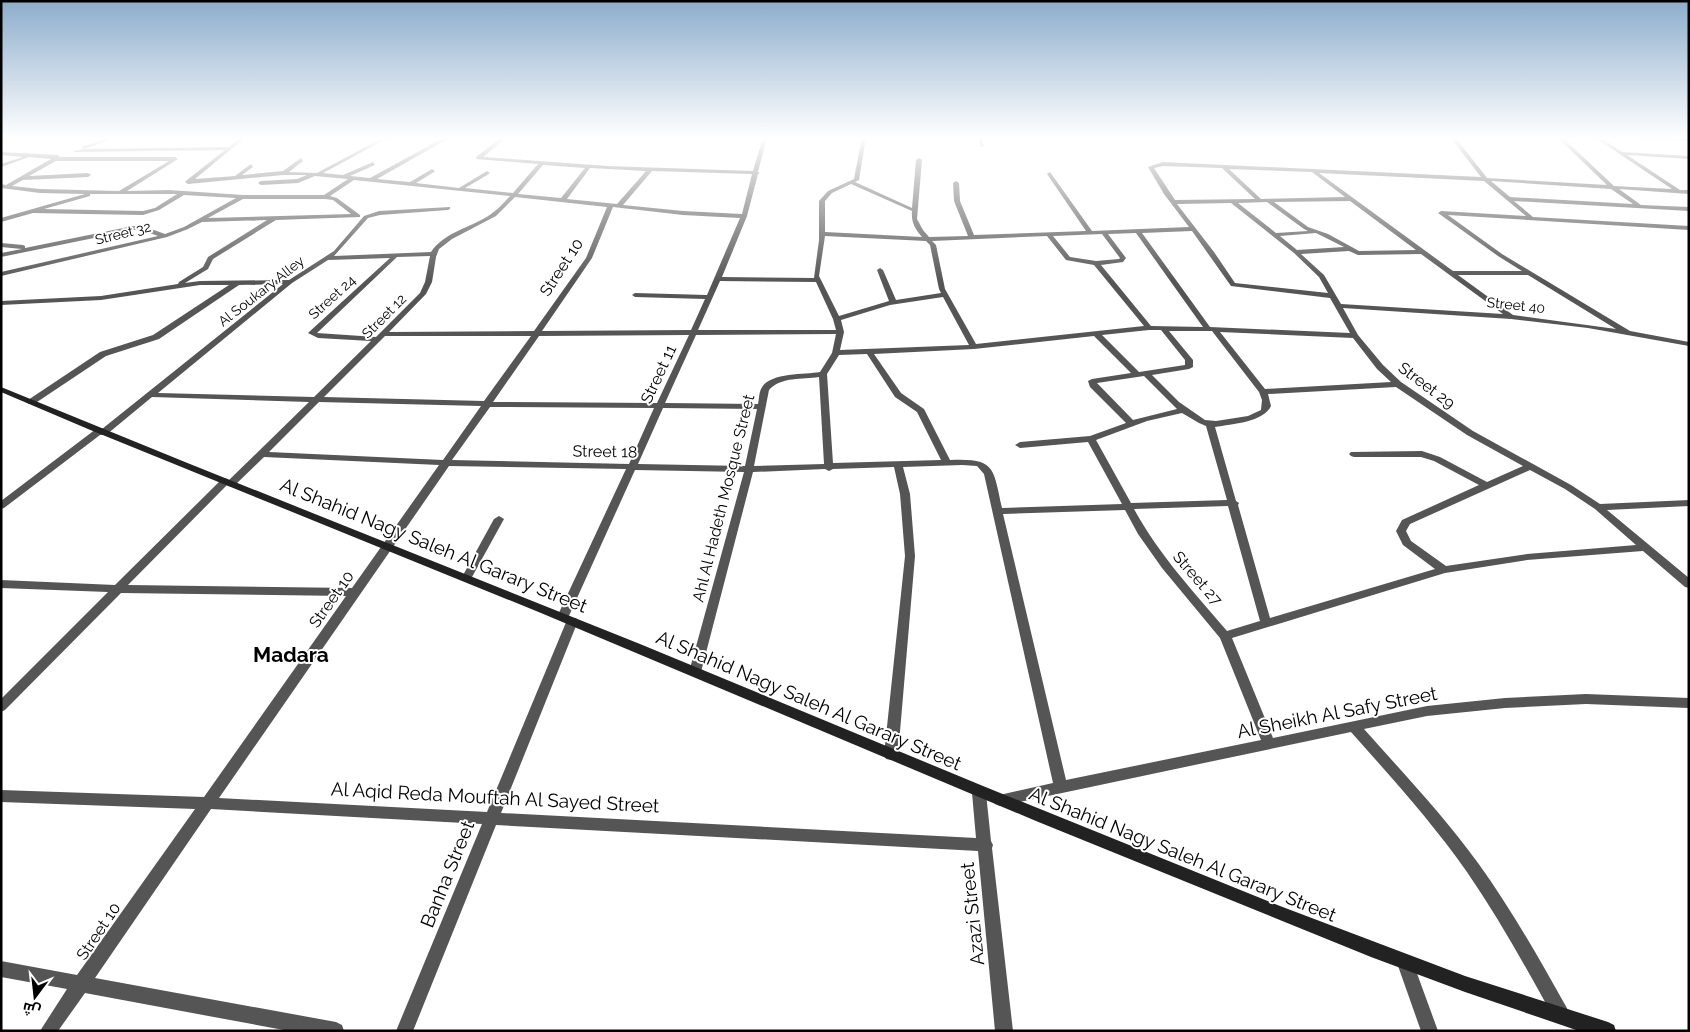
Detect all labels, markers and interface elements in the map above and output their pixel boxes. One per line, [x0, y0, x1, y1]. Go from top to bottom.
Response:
street label: Street 32 [93, 218, 153, 248]
street label: Street 10 [536, 235, 587, 300]
street label: Al Soukary Alley [215, 252, 307, 329]
street label: Street 24 [305, 272, 359, 322]
street label: Street 12 [359, 291, 409, 341]
street label: Street 40 [1486, 294, 1546, 316]
street label: Street 11 [637, 342, 680, 406]
street label: Street 29 [1395, 358, 1459, 413]
street label: Ahl Al Hadeth Mosque Street [688, 392, 759, 604]
street label: Street 18 [572, 441, 638, 462]
street label: Al Shahid Nagy Saleh Al Garary Street [277, 473, 591, 617]
street label: Street 27 [1169, 547, 1227, 610]
street label: Street 10 [305, 567, 358, 631]
street label: Al Shahid Nagy Saleh Al Garary Street [653, 626, 965, 775]
district label: Madara [253, 642, 329, 667]
street label: Al Sheikh Al Safy Street [1235, 682, 1439, 742]
street label: Al Aqid Reda Mouftah Al Sayed Street [330, 777, 660, 817]
street label: Al Shahid Nagy Saleh Al Garary Street [1026, 782, 1340, 926]
street label: Banha Street [416, 817, 479, 931]
street label: Azazi Street [956, 861, 988, 967]
street label: Street 10 [72, 899, 124, 964]
north arrow [10, 972, 60, 1022]
text: ش [21, 999, 43, 1020]

